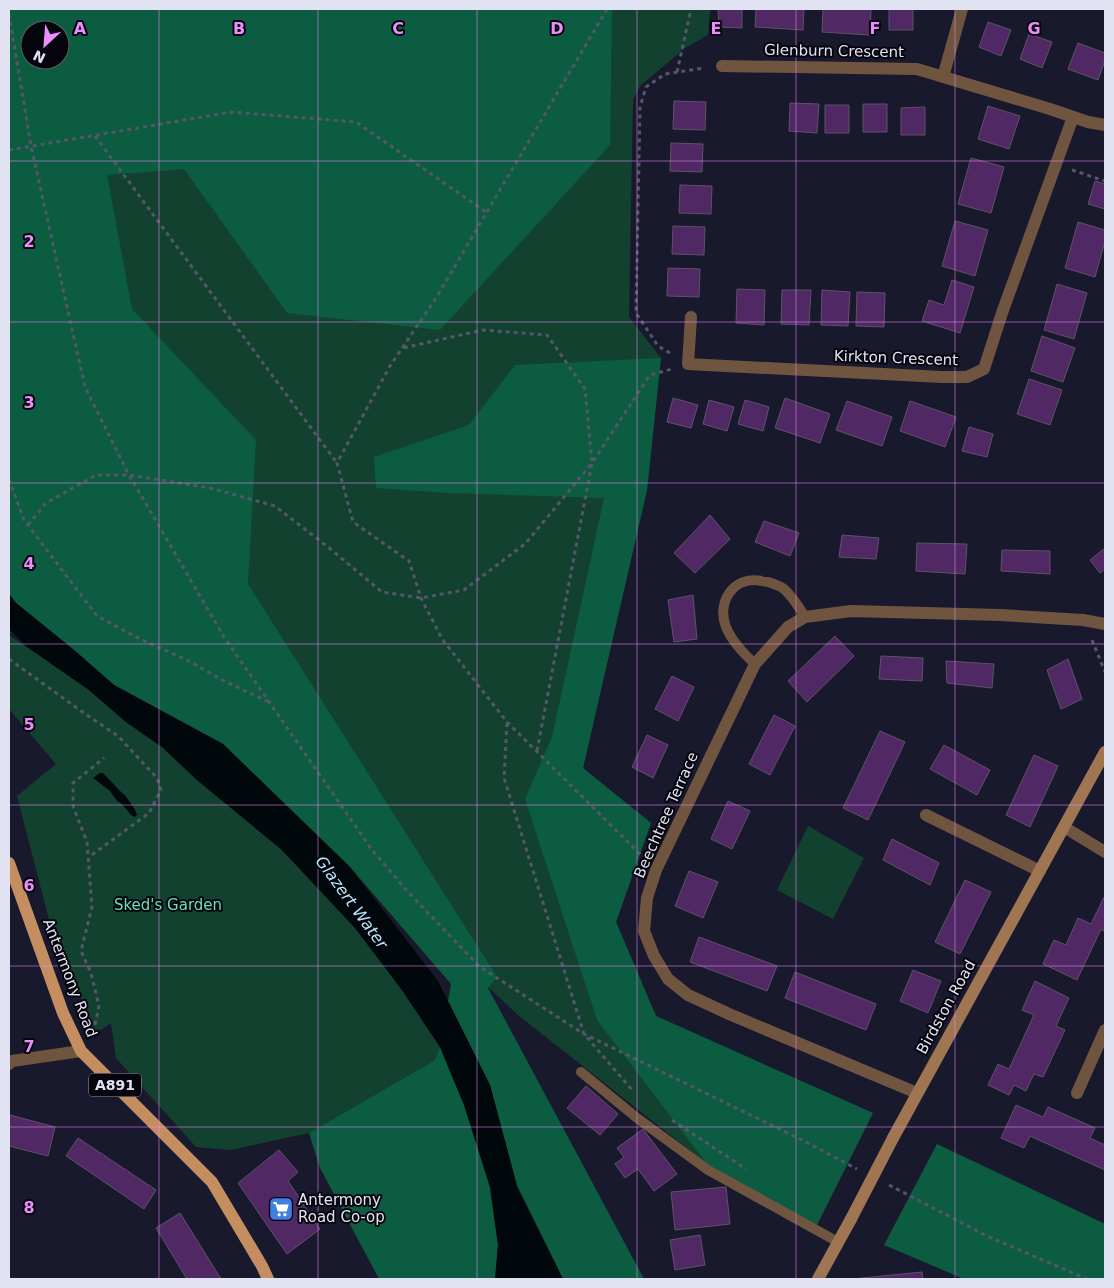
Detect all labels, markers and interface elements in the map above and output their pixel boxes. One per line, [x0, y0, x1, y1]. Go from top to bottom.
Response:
text: A [74, 19, 87, 38]
text: B [233, 19, 245, 38]
text: C [392, 19, 404, 38]
text: D [550, 19, 564, 38]
text: E [711, 19, 721, 38]
text: F [870, 19, 880, 38]
text: G [1027, 19, 1041, 38]
north arrow [20, 20, 70, 70]
street label: Glenburn Crescent [764, 41, 904, 61]
text: N [31, 47, 48, 66]
text: 2 [23, 232, 35, 251]
street label: Kirkton Crescent [834, 347, 959, 369]
text: 3 [23, 393, 35, 412]
text: 4 [23, 554, 35, 573]
text: 5 [23, 715, 35, 734]
street label: Beechtree Terrace [630, 749, 702, 881]
water label: Glazert Water [311, 852, 393, 954]
text: 6 [23, 876, 35, 895]
park label: Sked's Garden [114, 896, 222, 914]
street label: Antermony Road [39, 916, 101, 1040]
street label: Birdston Road [913, 957, 979, 1057]
text: 7 [23, 1037, 35, 1056]
road number: A891 [89, 1074, 141, 1096]
place label: Antermony Road Co-op [298, 1191, 385, 1226]
supermarket icon: Antermony Road Co-op [268, 1196, 294, 1222]
text: 8 [23, 1198, 35, 1217]

